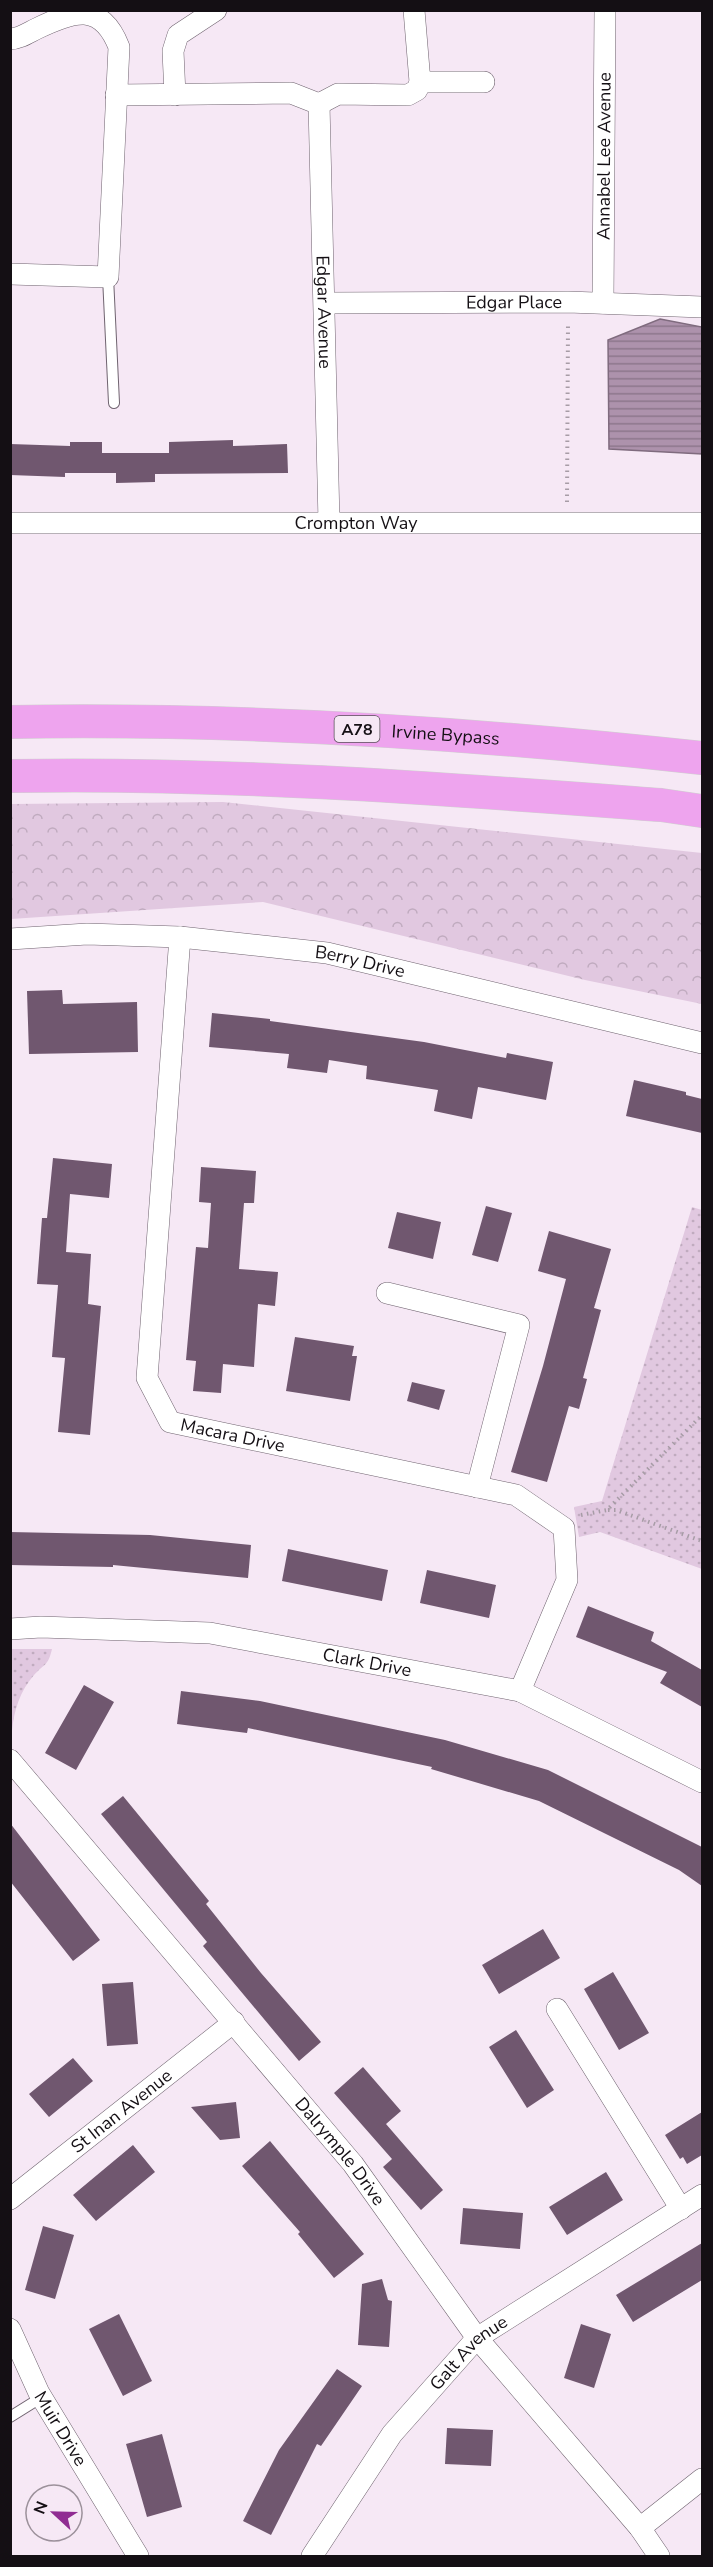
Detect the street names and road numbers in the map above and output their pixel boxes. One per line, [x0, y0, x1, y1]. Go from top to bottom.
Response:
street label: Annabel Lee Avenue [591, 72, 617, 240]
street label: Edgar Avenue [311, 255, 337, 369]
street label: Edgar Place [466, 290, 562, 314]
street label: Crompton Way [295, 511, 418, 535]
road number: A78 [334, 716, 380, 742]
street label: Irvine Bypass [391, 719, 501, 751]
street label: Berry Drive [314, 940, 407, 983]
street label: Macara Drive [178, 1413, 287, 1458]
street label: Clark Drive [321, 1642, 413, 1682]
street label: St Inan Avenue [66, 2064, 177, 2158]
street label: Dalrymple Drive [289, 2092, 391, 2210]
street label: Galt Avenue [424, 2310, 512, 2395]
street label: Muir Drive [29, 2387, 93, 2471]

